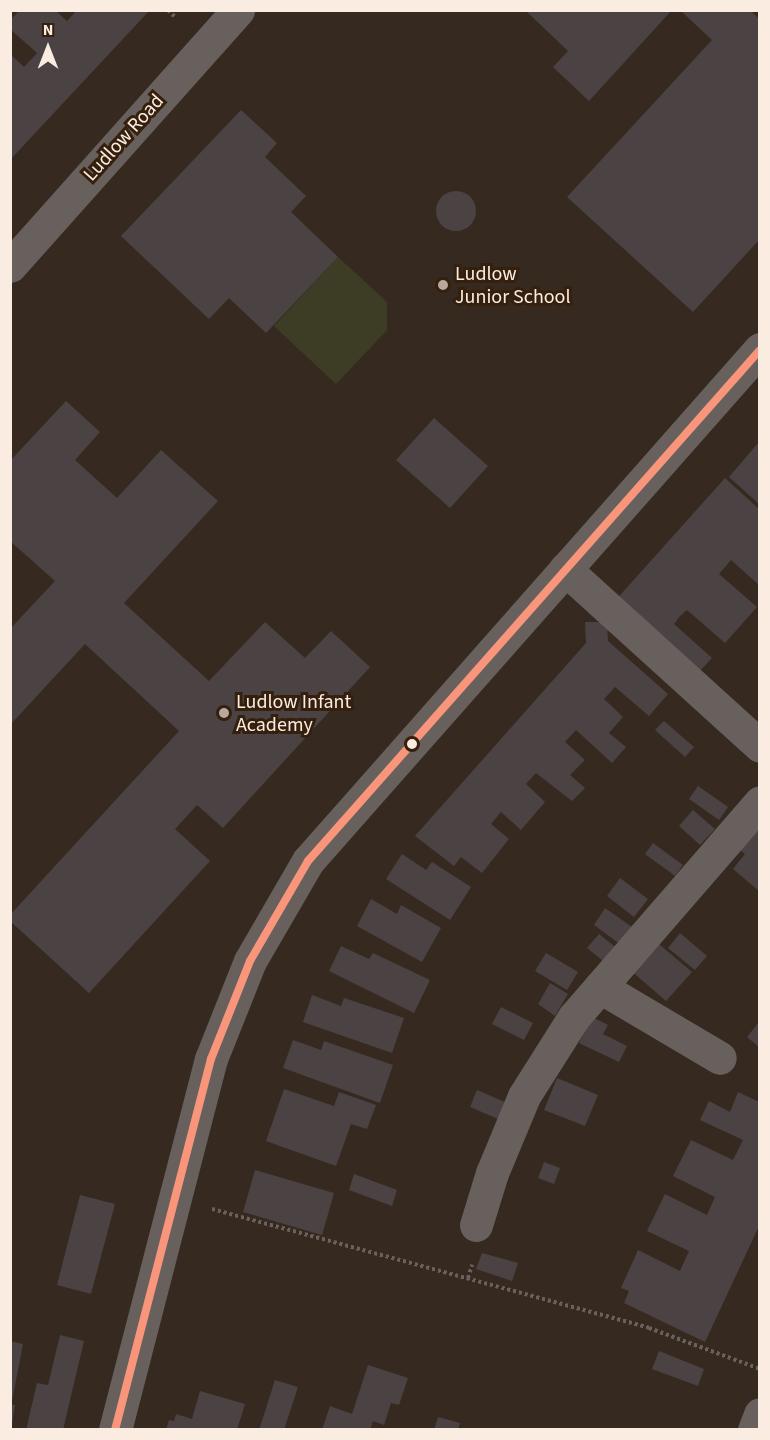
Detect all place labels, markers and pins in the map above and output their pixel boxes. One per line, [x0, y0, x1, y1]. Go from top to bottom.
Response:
place label: Ludlow Junior School [455, 262, 571, 309]
marker: Ludlow Junior School [436, 278, 450, 292]
place label: Ludlow Infant Academy [236, 690, 351, 737]
marker: Ludlow Infant Academy [217, 706, 231, 720]
unlabelled marker [406, 738, 418, 750]

